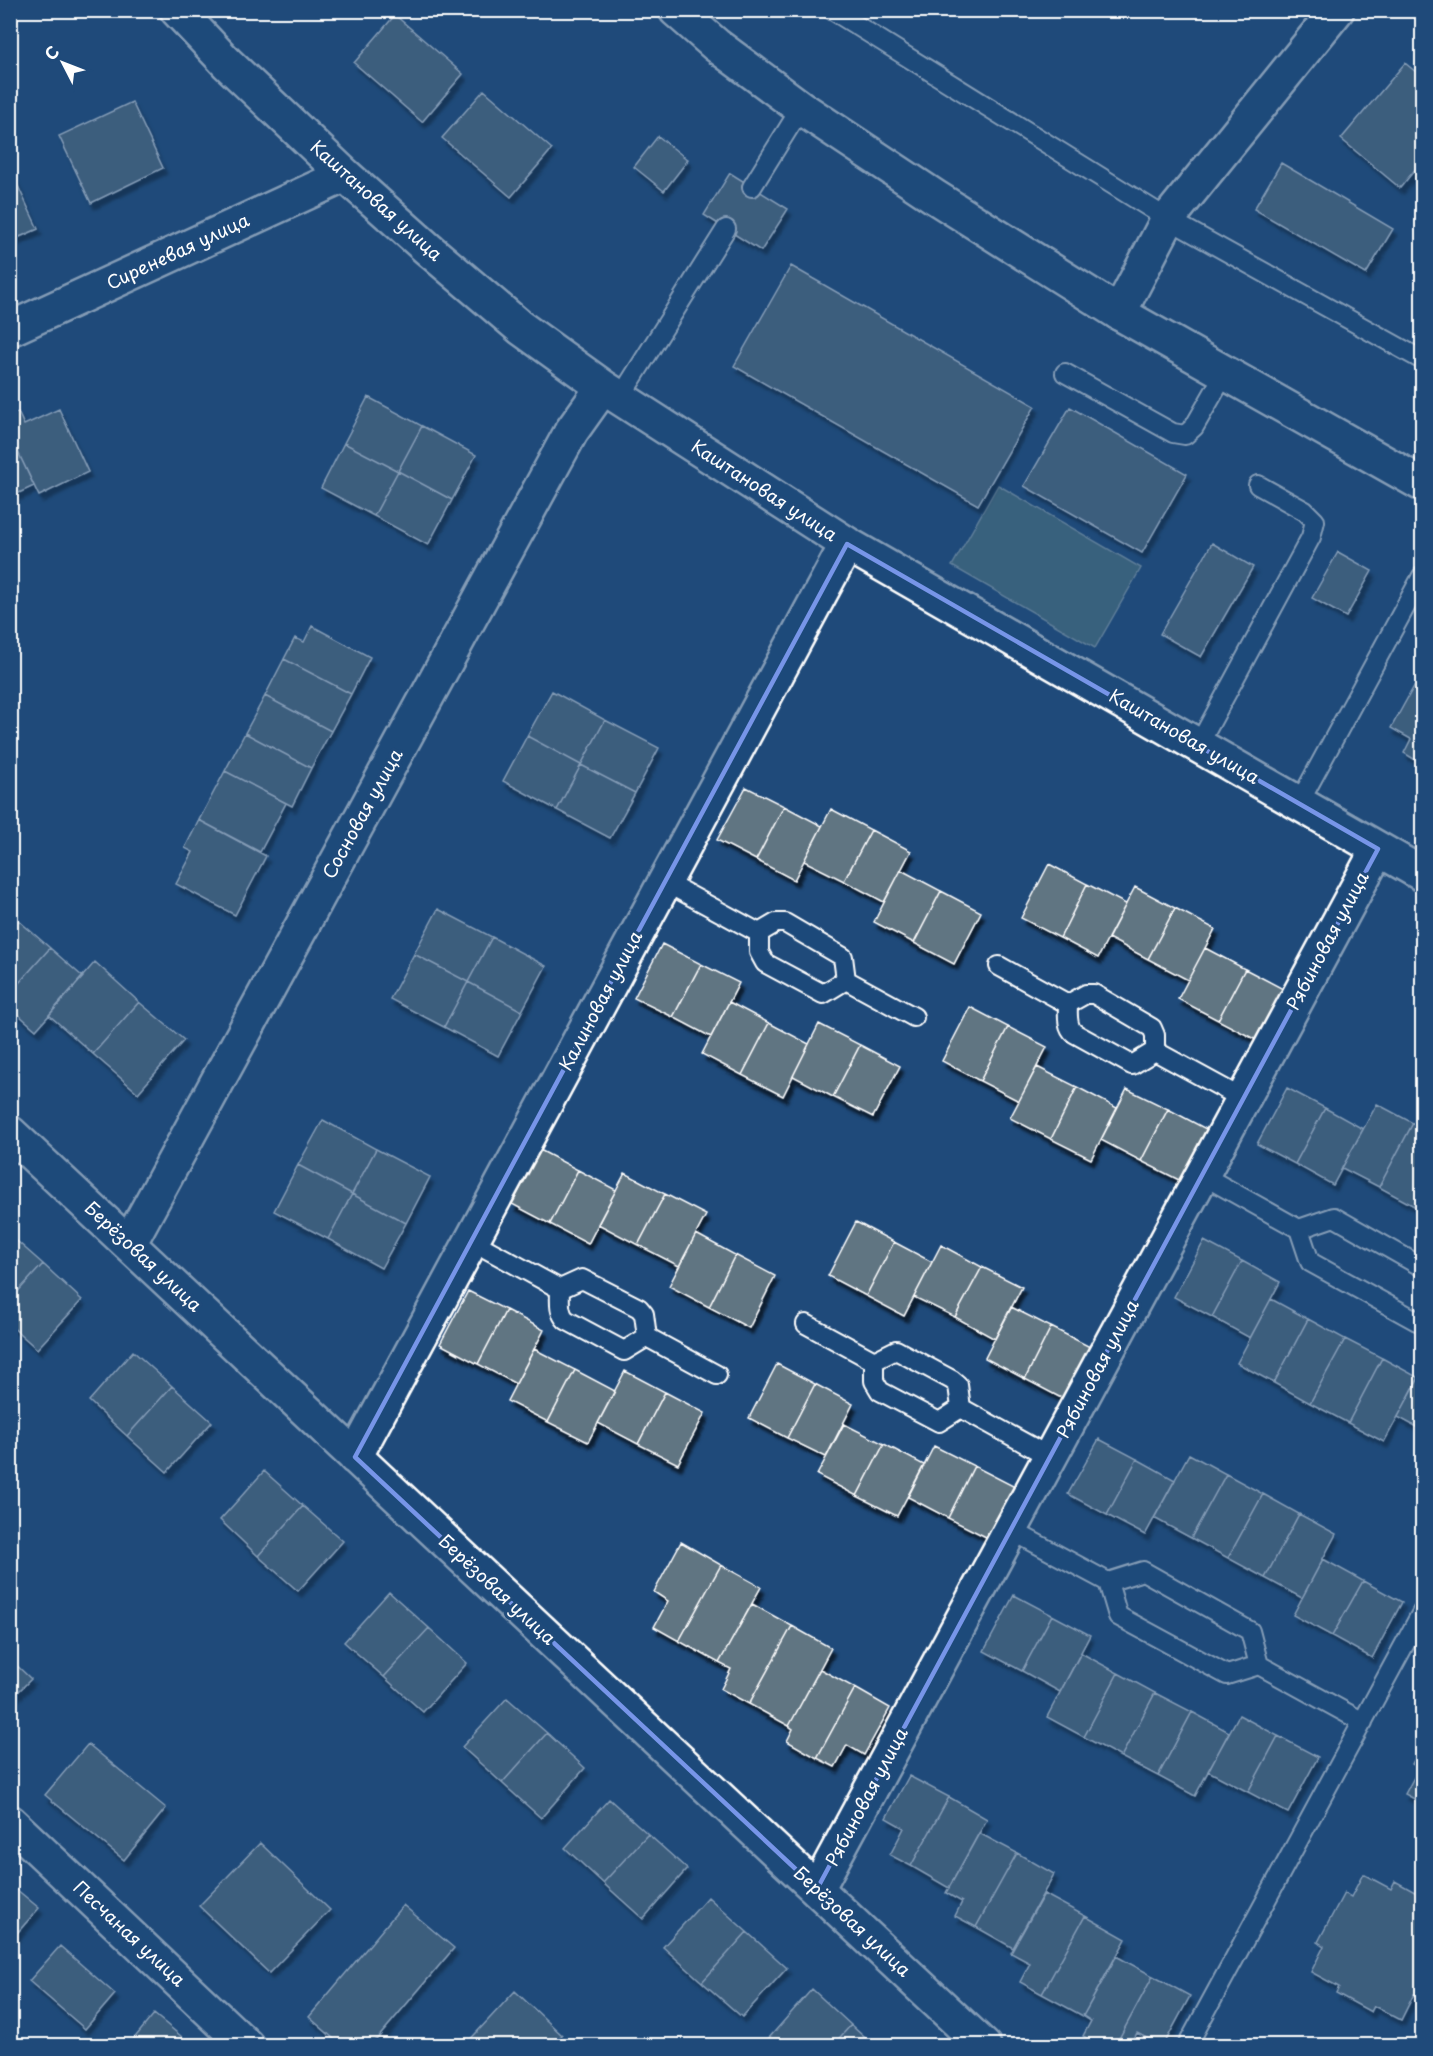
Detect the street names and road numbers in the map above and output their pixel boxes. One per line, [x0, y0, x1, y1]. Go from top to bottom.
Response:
street label: Каштановая улица [305, 133, 450, 267]
street label: Сиреневая улица [102, 205, 254, 296]
street label: Каштановая улица [686, 432, 844, 548]
street label: Каштановая улица [1105, 682, 1266, 790]
street label: Сосновая улица [315, 743, 409, 883]
street label: Рябиновая улица [1279, 866, 1375, 1014]
street label: Калиновая улица [551, 925, 648, 1075]
street label: Берёзовая улица [79, 1194, 209, 1318]
street label: Рябиновая улица [1049, 1294, 1145, 1442]
street label: Берёзовая улица [433, 1527, 563, 1651]
street label: Рябиновая улица [818, 1722, 914, 1870]
street label: Берёзовая улица [788, 1859, 918, 1983]
street label: Песчаная улица [68, 1874, 193, 1993]

